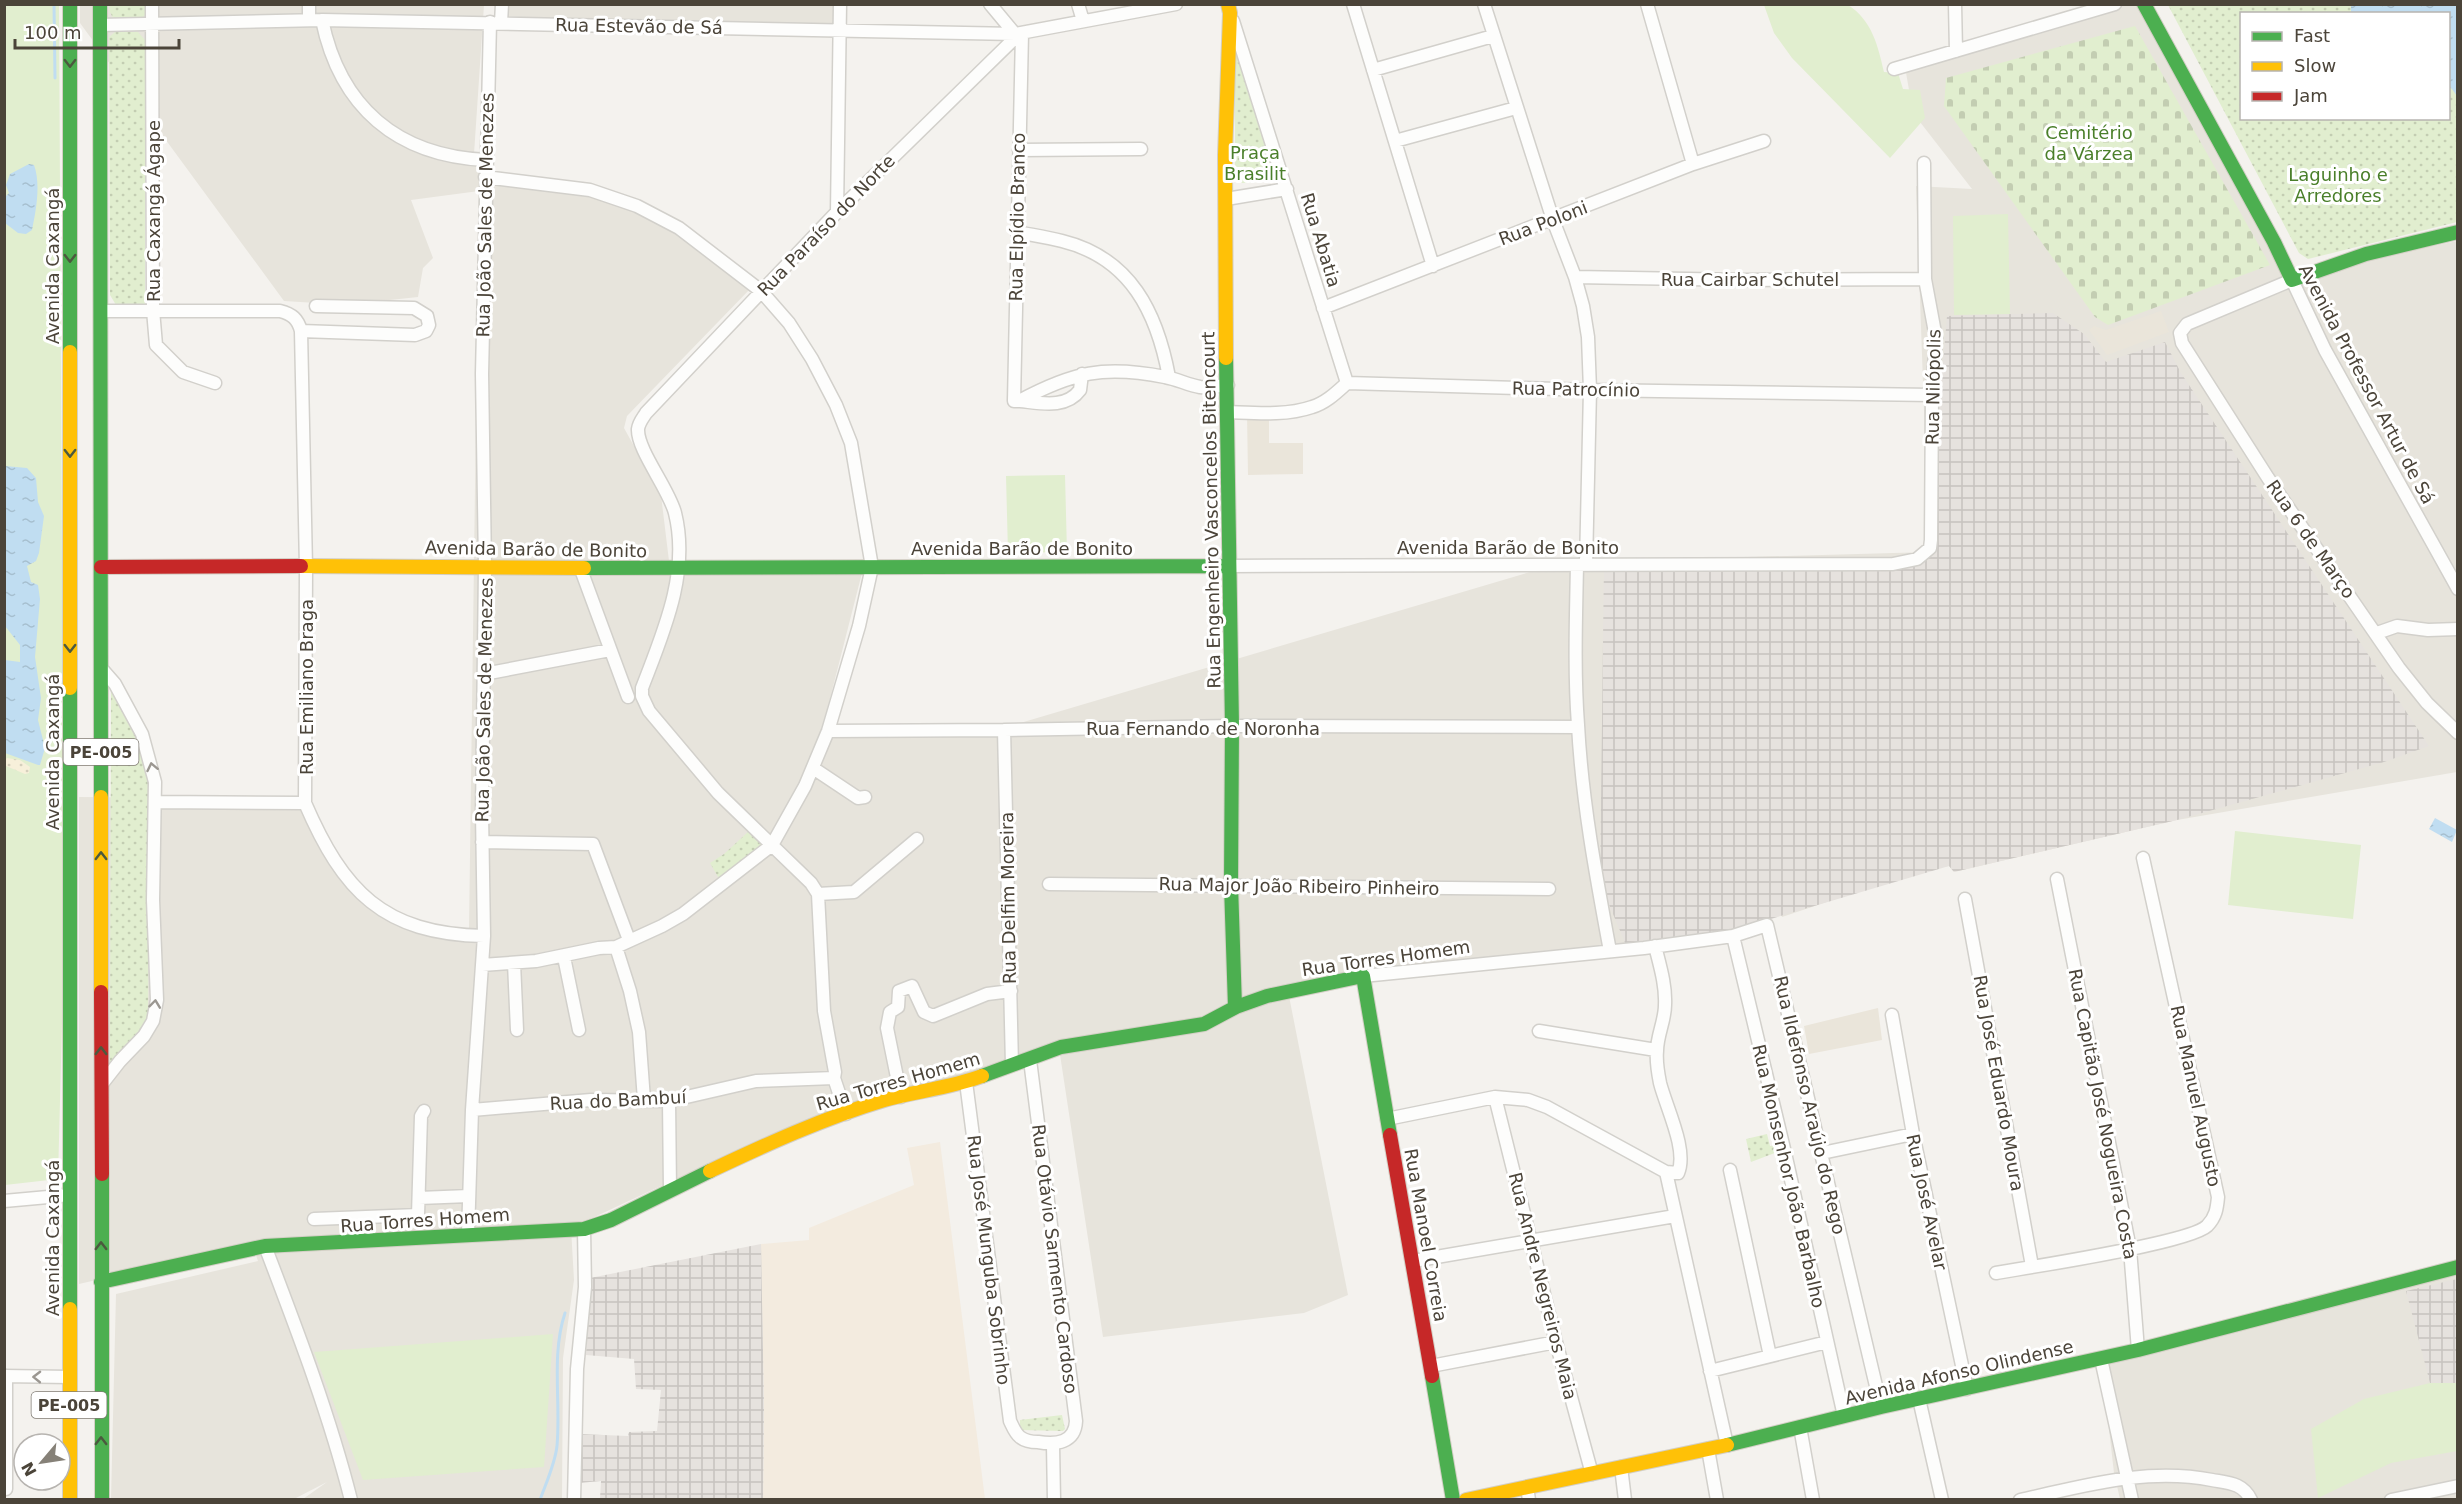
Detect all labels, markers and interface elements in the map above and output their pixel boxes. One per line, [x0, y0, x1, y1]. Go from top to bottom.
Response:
scale bar [15, 12, 178, 50]
legend [2240, 12, 2450, 120]
street label: Rua Estevão de Sá [555, 14, 723, 38]
text: 100 m [24, 22, 82, 43]
text: Fast [2294, 25, 2330, 46]
text: Slow [2294, 55, 2336, 76]
one-way arrow [64, 58, 76, 67]
text: Jam [2293, 85, 2328, 106]
street label: Rua João Sales de Menezes [472, 92, 498, 338]
street label: Rua Caxangá Ágape [143, 120, 164, 302]
park label: Cemitério da Várzea [2044, 122, 2134, 164]
street label: Rua Elpídio Branco [1005, 132, 1029, 302]
park label: Praça Brasilit [1224, 142, 1286, 184]
street label: Rua Paraíso do Norte [753, 150, 899, 300]
park label: Laguinho e Arredores [2288, 164, 2388, 206]
street label: Avenida Caxangá [42, 188, 63, 344]
street label: Rua Abatia [1297, 190, 1345, 290]
street label: Rua Poloni [1496, 196, 1590, 250]
one-way arrow [64, 253, 76, 262]
street label: Avenida Professor Artur de Sá [2295, 261, 2439, 507]
street label: Rua Cairbar Schutel [1661, 269, 1839, 290]
street label: Rua Nilópolis [1921, 329, 1945, 445]
street label: Rua Engenheiro Vasconcelos Bitencourt [1197, 331, 1225, 689]
street label: Rua Patrocínio [1512, 377, 1640, 401]
one-way arrow [64, 448, 76, 457]
street label: Rua 6 de Março [2262, 476, 2360, 602]
street label: Avenida Barão de Bonito [425, 537, 647, 561]
street label: Avenida Barão de Bonito [1397, 537, 1619, 558]
street label: Avenida Barão de Bonito [911, 538, 1133, 559]
street label: Rua João Sales de Menezes [471, 577, 497, 823]
street label: Rua Emiliano Braga [296, 599, 317, 775]
one-way arrow [64, 643, 76, 652]
street label: Avenida Caxangá [42, 674, 63, 830]
street label: Rua Fernando de Noronha [1086, 718, 1320, 739]
road number: PE-005 [63, 739, 138, 765]
one-way arrow [146, 763, 159, 773]
street label: Rua Delfim Moreira [996, 812, 1020, 984]
one-way arrow [95, 852, 107, 861]
street label: Rua Major João Ribeiro Pinheiro [1158, 873, 1440, 899]
street label: Rua Torres Homem [1300, 936, 1472, 980]
street label: Rua Capitão José Nogueira Costa [2064, 967, 2142, 1261]
street label: Rua José Eduardo Moura [1970, 973, 2028, 1193]
street label: Rua Ildefonso Araújo do Rego [1770, 974, 1850, 1236]
one-way arrow [149, 999, 161, 1008]
street label: Rua Manuel Augusto [2166, 1003, 2226, 1189]
street label: Rua Monsenhor João Barbalho [1748, 1042, 1830, 1310]
one-way arrow [95, 1047, 107, 1056]
street label: Rua Torres Homem [814, 1048, 982, 1114]
street label: Rua do Bambuí [549, 1086, 688, 1114]
street label: Rua Otávio Sarmento Cardoso [1028, 1123, 1082, 1395]
street label: Rua José Avelar [1902, 1132, 1952, 1273]
street label: Rua José Munguba Sobrinho [963, 1134, 1015, 1386]
street label: Rua Manoel Correia [1400, 1147, 1452, 1323]
street label: Avenida Caxangá [42, 1160, 63, 1316]
street label: Rua Andre Negreiros Maia [1505, 1170, 1581, 1402]
street label: Rua Torres Homem [340, 1204, 510, 1236]
one-way arrow [95, 1242, 107, 1251]
street label: Avenida Afonso Olindense [1843, 1335, 2075, 1409]
one-way arrow [32, 1370, 41, 1383]
road number: PE-005 [32, 1392, 106, 1418]
north arrow [12, 1432, 72, 1492]
one-way arrow [95, 1437, 107, 1446]
text: N [18, 1459, 41, 1479]

